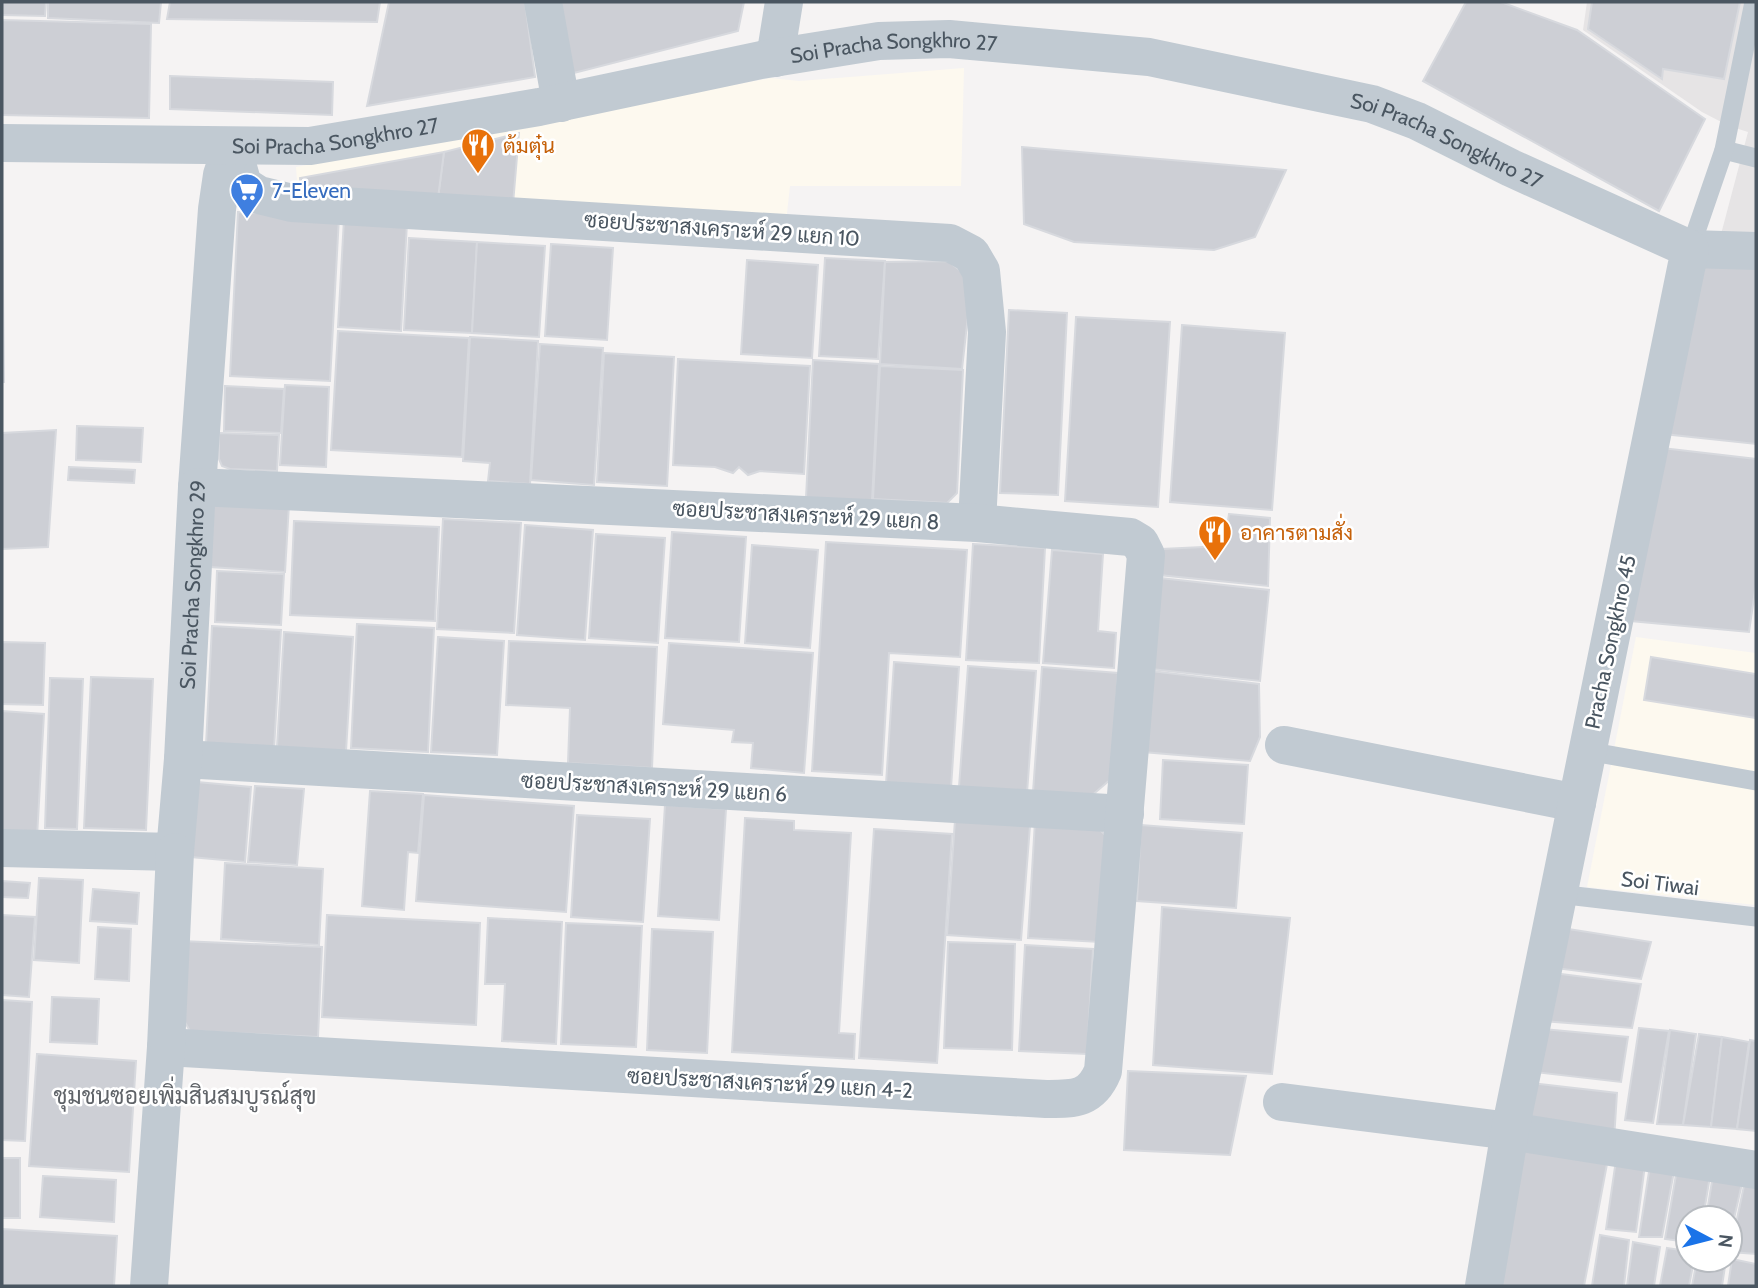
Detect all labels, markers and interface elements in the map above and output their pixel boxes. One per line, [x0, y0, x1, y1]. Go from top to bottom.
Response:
street label: Soi Pracha Songkhro 27 [788, 26, 999, 68]
street label: Soi Pracha Songkhro 27 [1348, 87, 1547, 193]
street label: Soi Pracha Songkhro 27 [232, 112, 441, 159]
restaurant icon: ต้มตุ๋น [459, 126, 497, 175]
place label: ต้มตุ๋น [503, 133, 555, 160]
supermarket icon: 7-Eleven [228, 171, 266, 220]
place label: 7-Eleven [272, 178, 351, 203]
street label: ซอยประชาสงเคราะห์ 29 แยก 10 [583, 206, 861, 251]
street label: Soi Pracha Songkhro 29 [174, 479, 210, 690]
street label: ซอยประชาสงเคราะห์ 29 แยก 8 [672, 495, 940, 534]
restaurant icon: อาคารตามสั่ง [1196, 513, 1234, 562]
place label: อาคารตามสั่ง [1240, 513, 1353, 545]
street label: Pracha Songkhro 45 [1579, 553, 1641, 731]
street label: ซอยประชาสงเคราะห์ 29 แยก 6 [520, 767, 788, 806]
street label: Soi Tiwai [1620, 866, 1700, 900]
street label: ซอยประชาสงเคราะห์ 29 แยก 4-2 [626, 1062, 914, 1103]
district label: ชุมชนซอยเพิ่มสินสมบูรณ์สุข [54, 1076, 316, 1113]
north arrow [1674, 1204, 1744, 1274]
text: N [1713, 1233, 1738, 1249]

